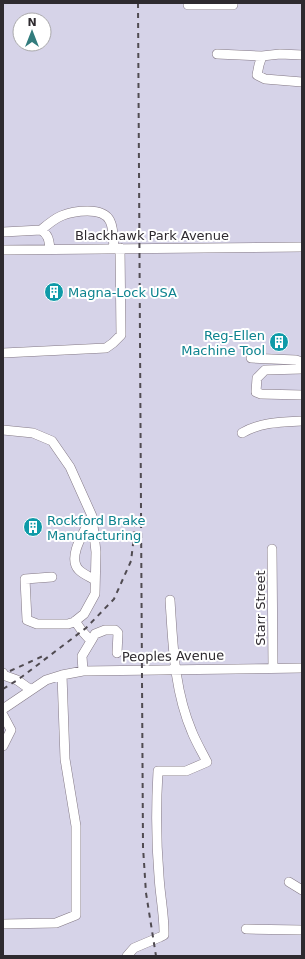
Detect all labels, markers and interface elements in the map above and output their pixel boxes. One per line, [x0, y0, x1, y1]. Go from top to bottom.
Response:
north arrow [12, 12, 52, 52]
text: N [27, 16, 37, 29]
street label: Blackhawk Park Avenue [75, 228, 229, 243]
building icon: Magna-Lock USA [43, 281, 65, 303]
place label: Magna-Lock USA [68, 285, 177, 300]
place label: Reg-Ellen Machine Tool [181, 328, 265, 358]
building icon: Reg-Ellen Machine Tool [268, 331, 290, 353]
place label: Rockford Brake Manufacturing [47, 513, 145, 543]
building icon: Rockford Brake Manufacturing [22, 516, 44, 538]
street label: Starr Street [253, 570, 268, 646]
street label: Peoples Avenue [122, 648, 224, 664]

